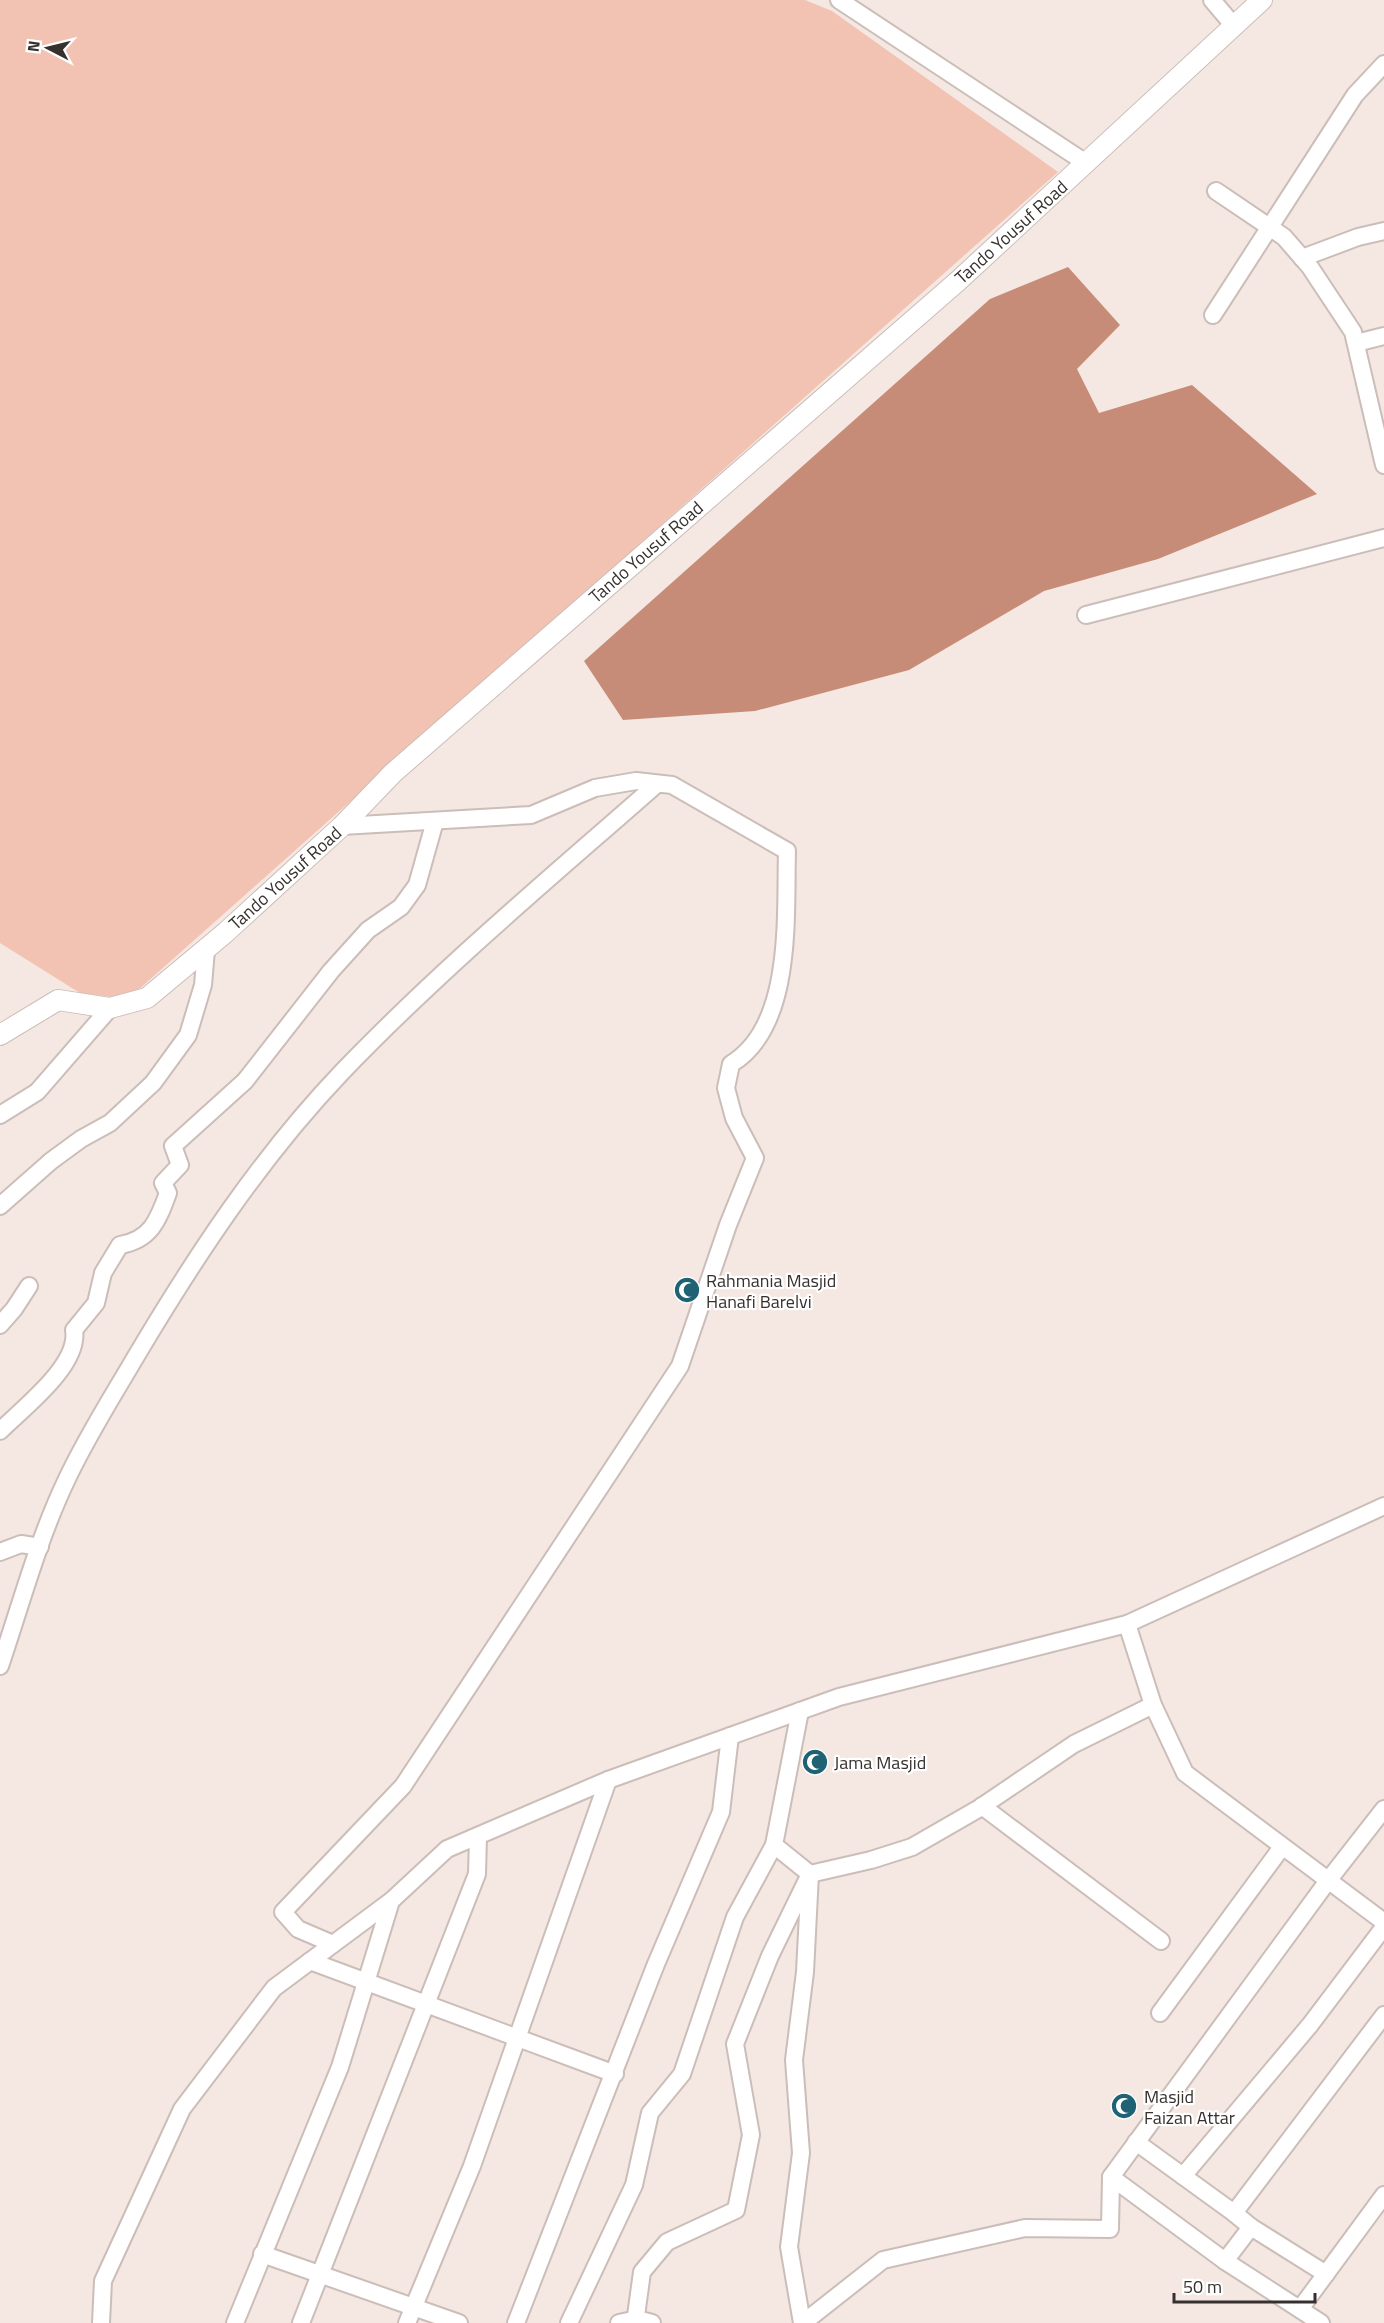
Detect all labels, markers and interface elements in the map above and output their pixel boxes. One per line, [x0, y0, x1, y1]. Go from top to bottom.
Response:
north arrow [18, 18, 78, 78]
text: N [21, 39, 46, 53]
street label: Tando Yousuf Road [949, 174, 1073, 290]
street label: Tando Yousuf Road [583, 495, 709, 609]
street label: Tando Yousuf Road [223, 820, 347, 936]
place label: Rahmania Masjid Hanafi Barelvi [706, 1267, 836, 1315]
mosque icon: Rahmania Masjid Hanafi Barelvi [672, 1275, 702, 1305]
mosque icon: Jama Masjid [800, 1747, 830, 1777]
place label: Jama Masjid [834, 1749, 926, 1776]
place label: Masjid Faizan Attar [1144, 2083, 1235, 2131]
mosque icon: Masjid Faizan Attar [1109, 2091, 1139, 2121]
scale bar [1174, 2266, 1315, 2304]
text: 50 m [1183, 2273, 1222, 2300]

